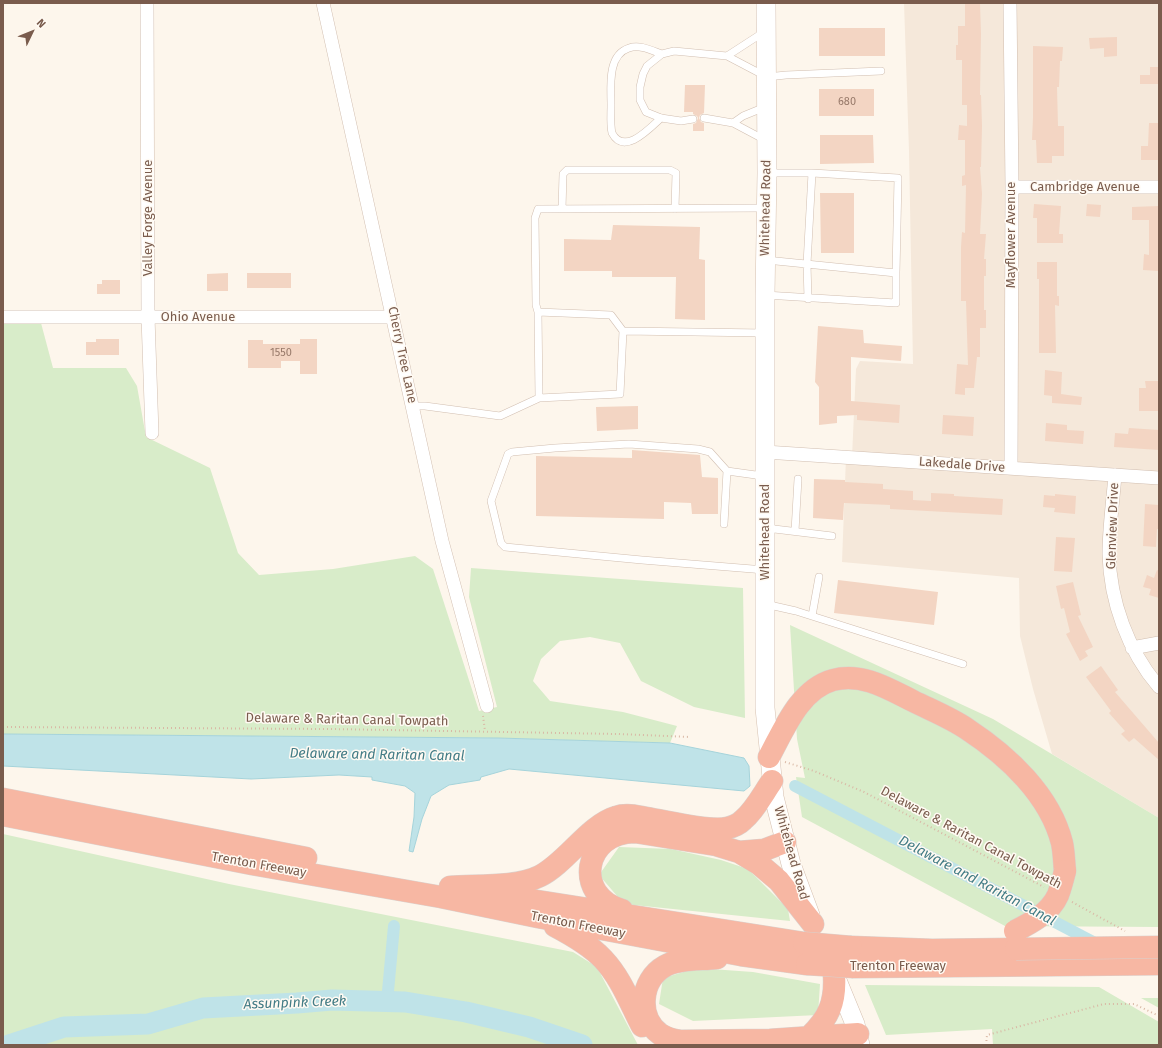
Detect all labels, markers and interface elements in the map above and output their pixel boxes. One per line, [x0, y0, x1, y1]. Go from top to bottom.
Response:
north arrow [12, 12, 52, 52]
text: N [34, 16, 48, 31]
house number: 680 [838, 95, 856, 109]
street label: Valley Forge Avenue [140, 160, 156, 276]
street label: Whitehead Road [757, 160, 775, 256]
street label: Cambridge Avenue [1030, 179, 1140, 195]
street label: Mayflower Avenue [1003, 182, 1019, 288]
street label: Cherry Tree Lane [384, 305, 420, 405]
street label: Ohio Avenue [161, 309, 235, 325]
house number: 1550 [270, 346, 292, 360]
street label: Lakedale Drive [918, 454, 1006, 476]
street label: Glenview Drive [1104, 482, 1122, 570]
street label: Whitehead Road [757, 484, 773, 580]
street label: Delaware & Raritan Canal Towpath [246, 710, 448, 730]
water label: Delaware and Raritan Canal [289, 745, 465, 765]
street label: Delaware & Raritan Canal Towpath [878, 784, 1064, 892]
street label: Whitehead Road [770, 804, 812, 902]
water label: Delaware and Raritan Canal [896, 832, 1058, 930]
street label: Trenton Freeway [210, 849, 308, 881]
street label: Trenton Freeway [529, 908, 627, 942]
street label: Trenton Freeway [850, 958, 946, 974]
water label: Assunpink Creek [243, 993, 347, 1013]

